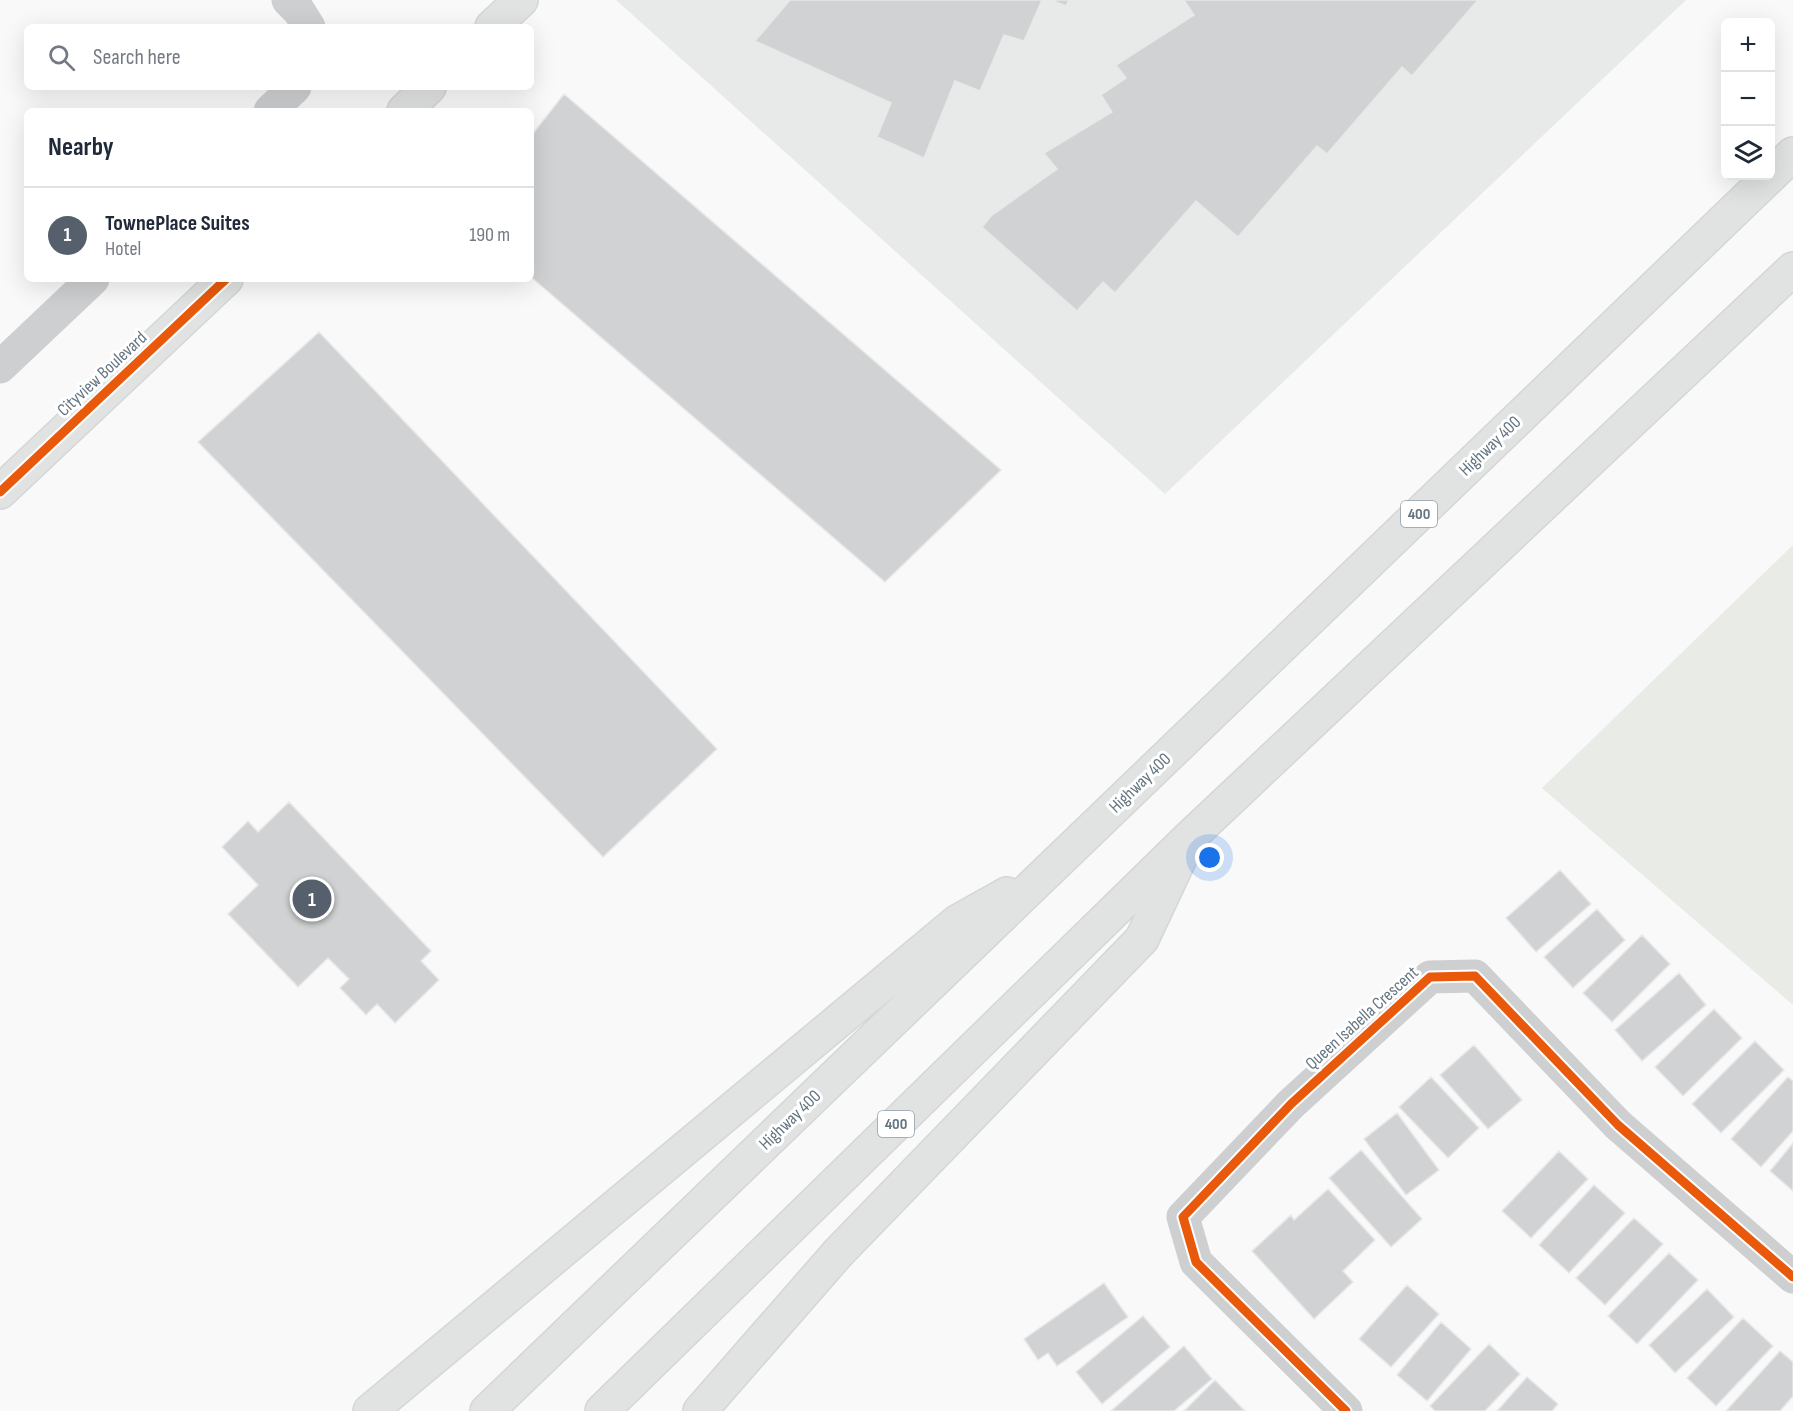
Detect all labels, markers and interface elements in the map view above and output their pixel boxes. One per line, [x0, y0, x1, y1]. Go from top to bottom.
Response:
map controls [1721, 18, 1775, 180]
button: + [1721, 18, 1775, 72]
search box [24, 24, 534, 90]
icon: search [45, 41, 78, 74]
text: Search here [93, 44, 180, 71]
button: − [1721, 72, 1775, 126]
button: layers [1721, 126, 1775, 180]
text: Nearby [48, 132, 114, 163]
text: TownePlace Suites [105, 210, 250, 237]
text: 1 [64, 223, 71, 247]
text: 190 m [469, 223, 510, 247]
text: Hotel [105, 237, 141, 261]
street label: Cityview Boulevard [53, 327, 151, 421]
street label: Highway 400 [1455, 412, 1525, 480]
road number: 400 [1401, 501, 1437, 527]
street label: Highway 400 [1105, 749, 1175, 817]
your location [1195, 843, 1224, 872]
pin: 1 [292, 876, 332, 922]
street label: Queen Isabella Crescent [1301, 962, 1423, 1074]
street label: Highway 400 [755, 1086, 825, 1154]
road number: 400 [878, 1111, 914, 1137]

